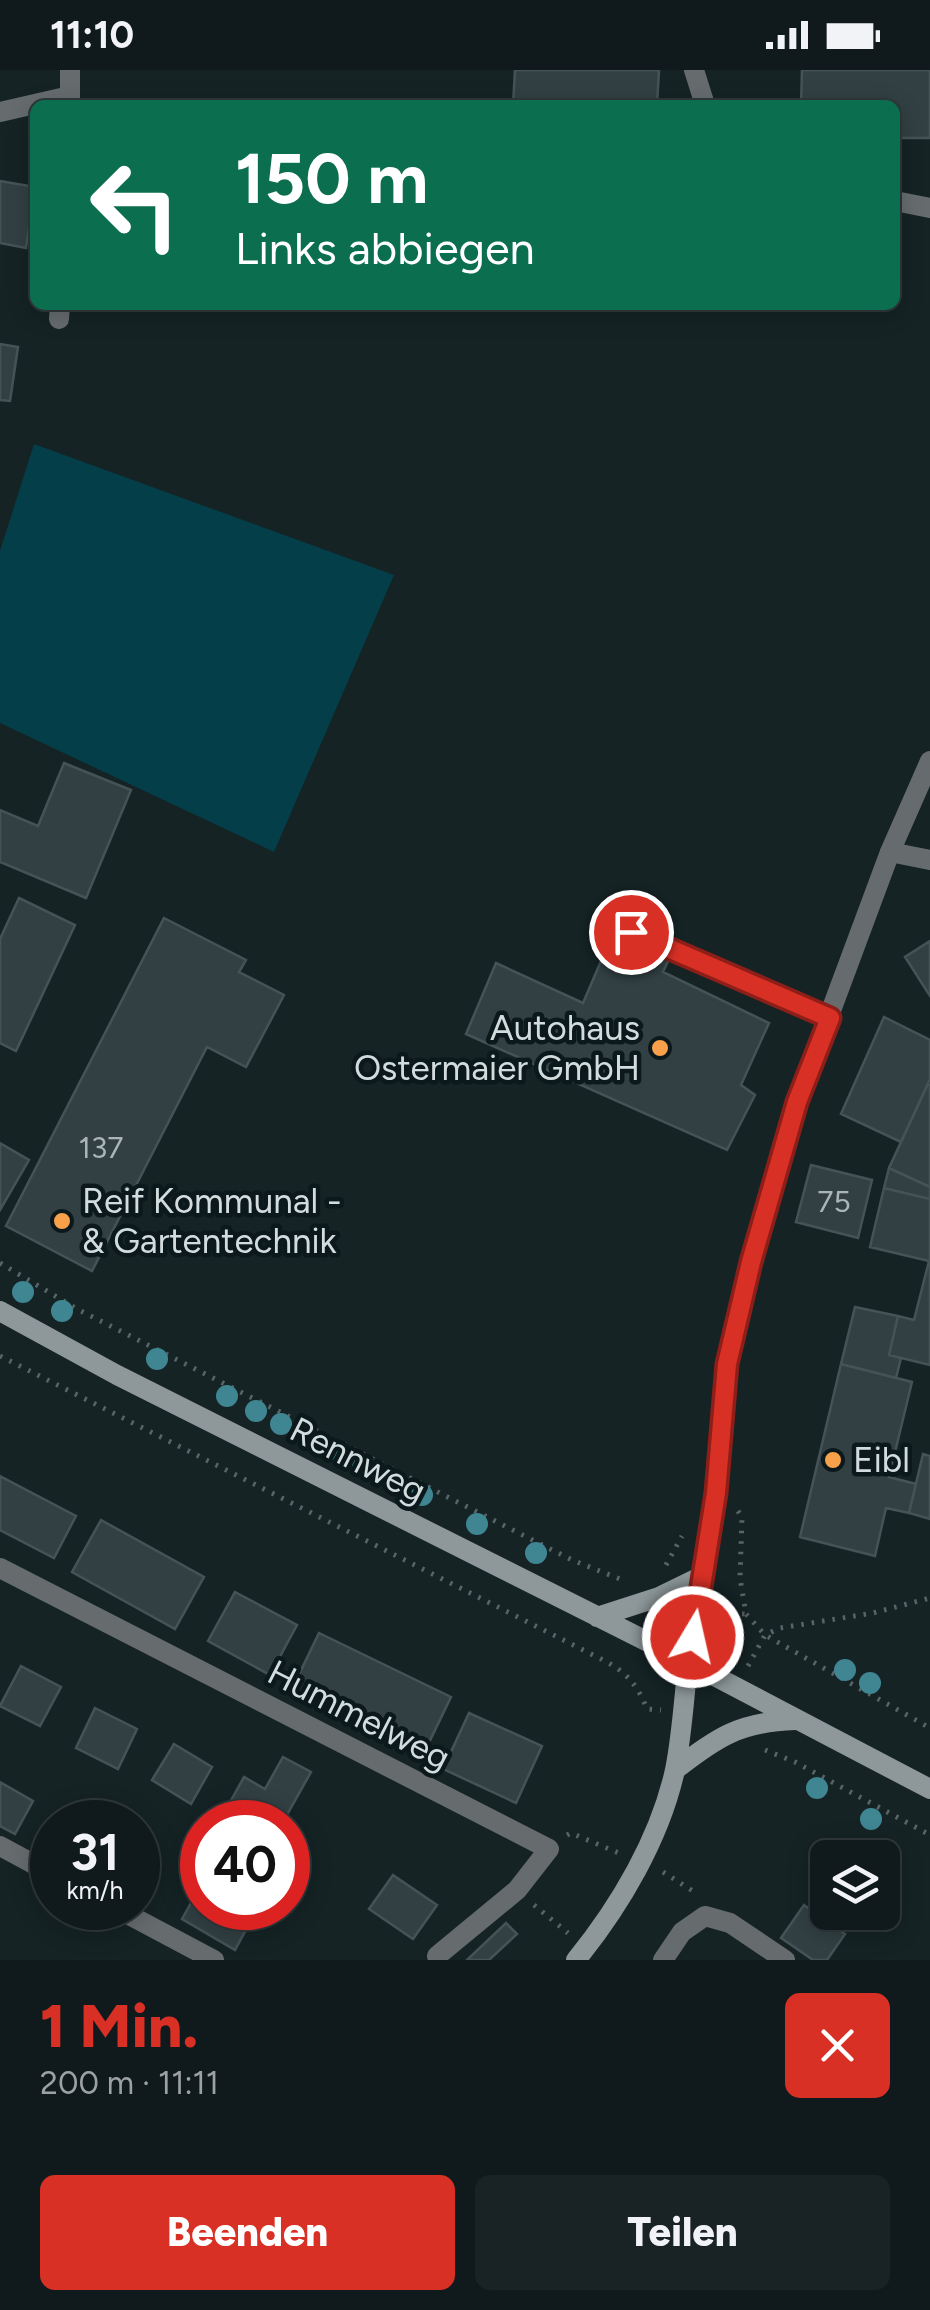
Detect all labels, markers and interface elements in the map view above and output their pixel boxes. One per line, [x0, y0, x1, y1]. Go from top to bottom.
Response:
text: 11:10 [50, 12, 134, 58]
text: 150 m [235, 136, 428, 221]
icon: left [70, 140, 200, 270]
text: Links abbiegen [235, 221, 535, 275]
pin [589, 890, 674, 975]
icon: arrive [604, 905, 659, 960]
place label: Autohaus Ostermaier GmbH [354, 1007, 640, 1089]
marker: Autohaus Ostermaier GmbH [649, 1037, 671, 1059]
house number: 137 [79, 1129, 123, 1166]
place label: Reif Kommunal - & Gartentechnik [82, 1180, 341, 1262]
house number: 75 [817, 1183, 851, 1220]
marker: Reif Kommunal - & Gartentechnik [51, 1210, 73, 1232]
street label: Rennweg [283, 1408, 433, 1512]
place label: Eibl [853, 1439, 910, 1481]
marker: Eibl [822, 1449, 844, 1471]
position arrow [641, 1585, 745, 1689]
street label: Hummelweg [261, 1651, 457, 1779]
speed limit sign: 40 [180, 1800, 310, 1930]
text: 31 [71, 1822, 119, 1883]
map controls [810, 1840, 900, 1930]
button: layers [810, 1840, 900, 1930]
text: km/h [66, 1875, 124, 1905]
text: 1 Min. [40, 1990, 198, 2062]
button: close [785, 1993, 890, 2098]
text: 200 m · 11:11 [40, 2064, 219, 2102]
button: Beenden [40, 2175, 455, 2290]
button: Teilen [475, 2175, 890, 2290]

